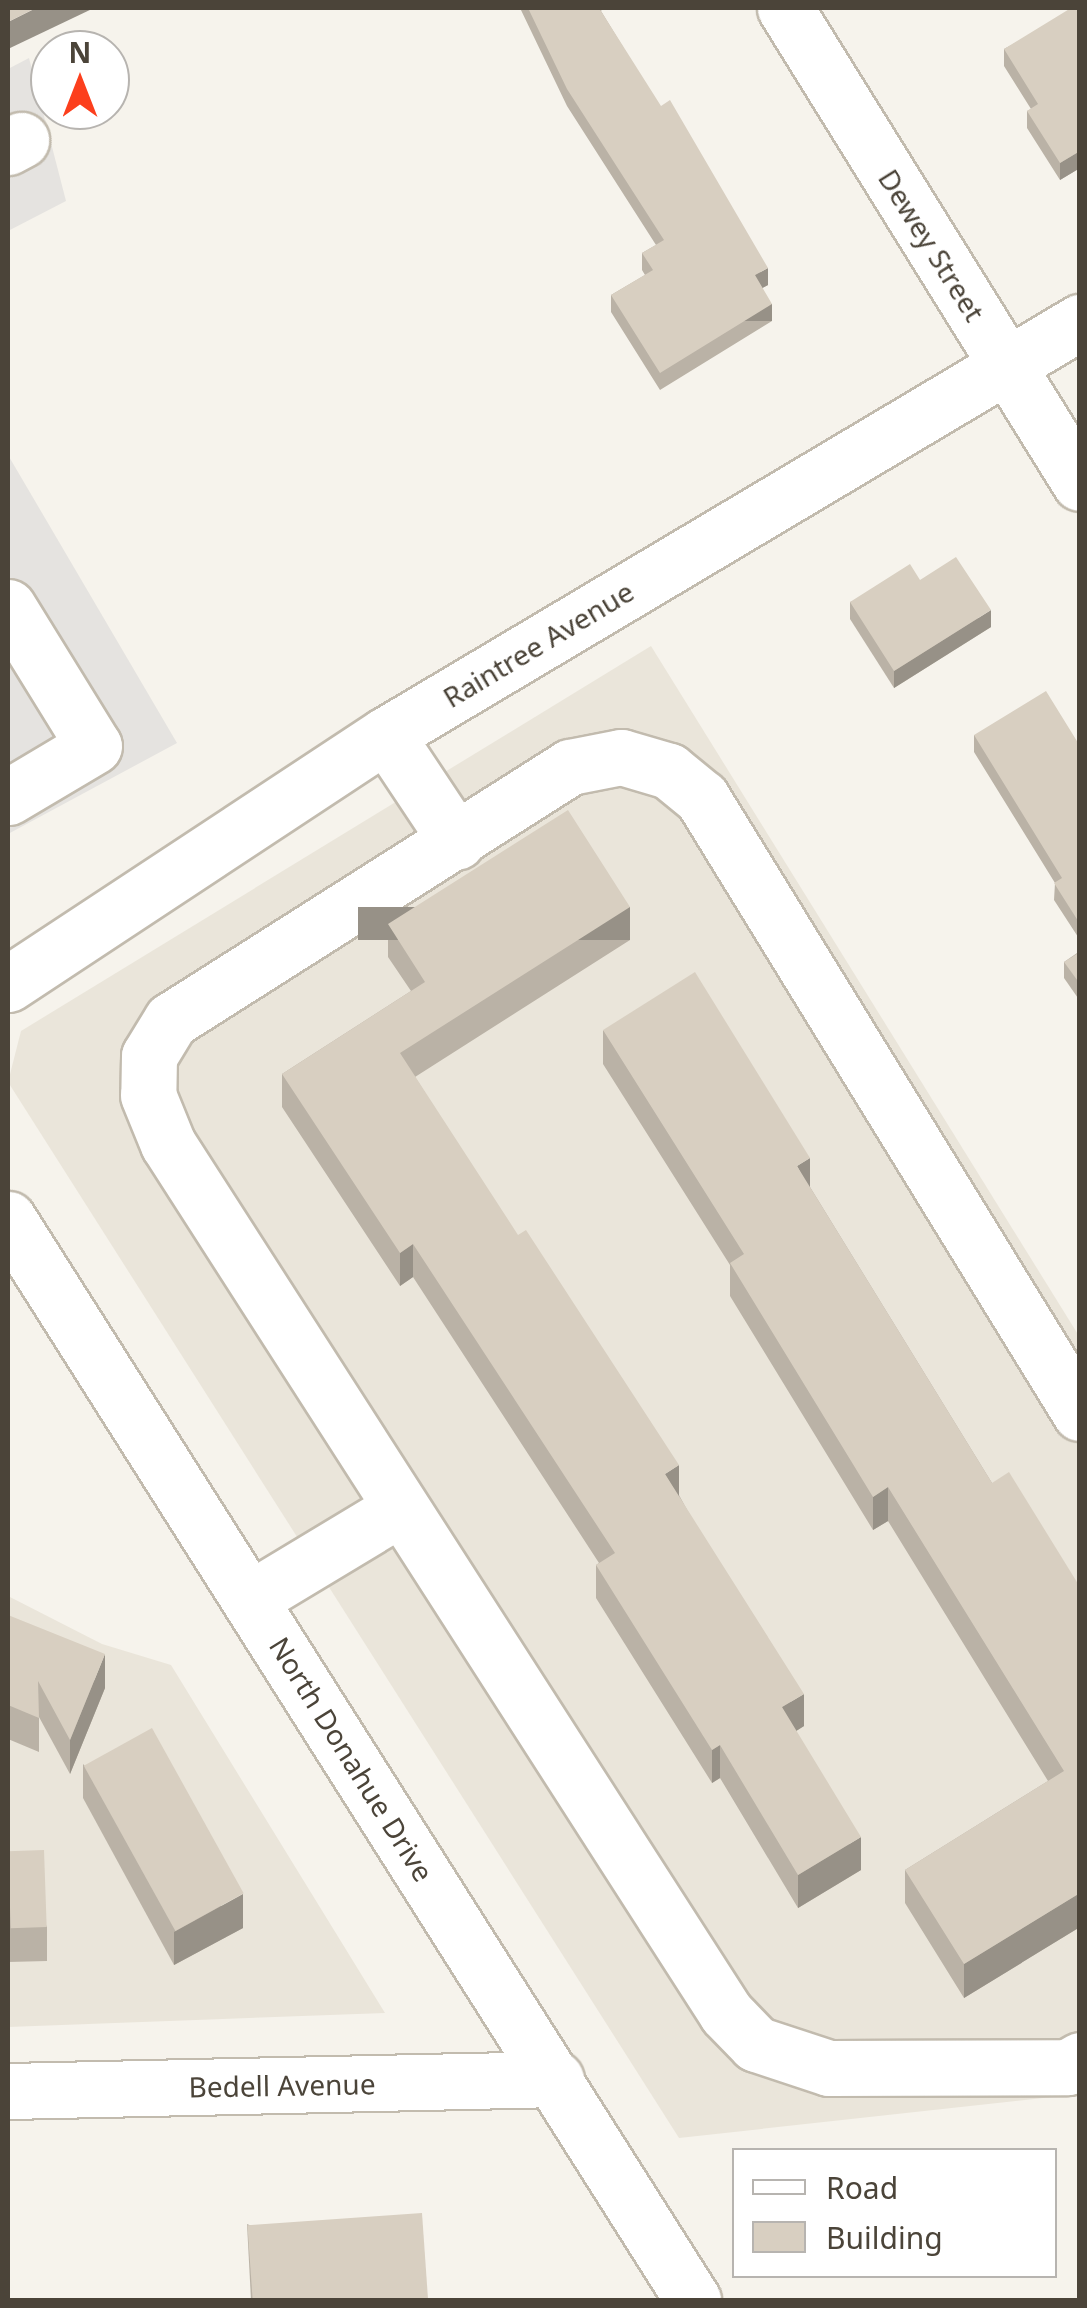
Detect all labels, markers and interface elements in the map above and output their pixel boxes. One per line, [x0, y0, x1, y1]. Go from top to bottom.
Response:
north arrow [30, 30, 130, 130]
text: N [69, 33, 91, 71]
street label: Dewey Street [872, 163, 992, 327]
street label: Raintree Avenue [437, 574, 639, 714]
street label: North Donahue Drive [263, 1631, 441, 1887]
street label: Bedell Avenue [188, 2067, 376, 2103]
legend [732, 2148, 1057, 2278]
text: Road [826, 2167, 898, 2208]
text: Building [826, 2217, 943, 2258]

